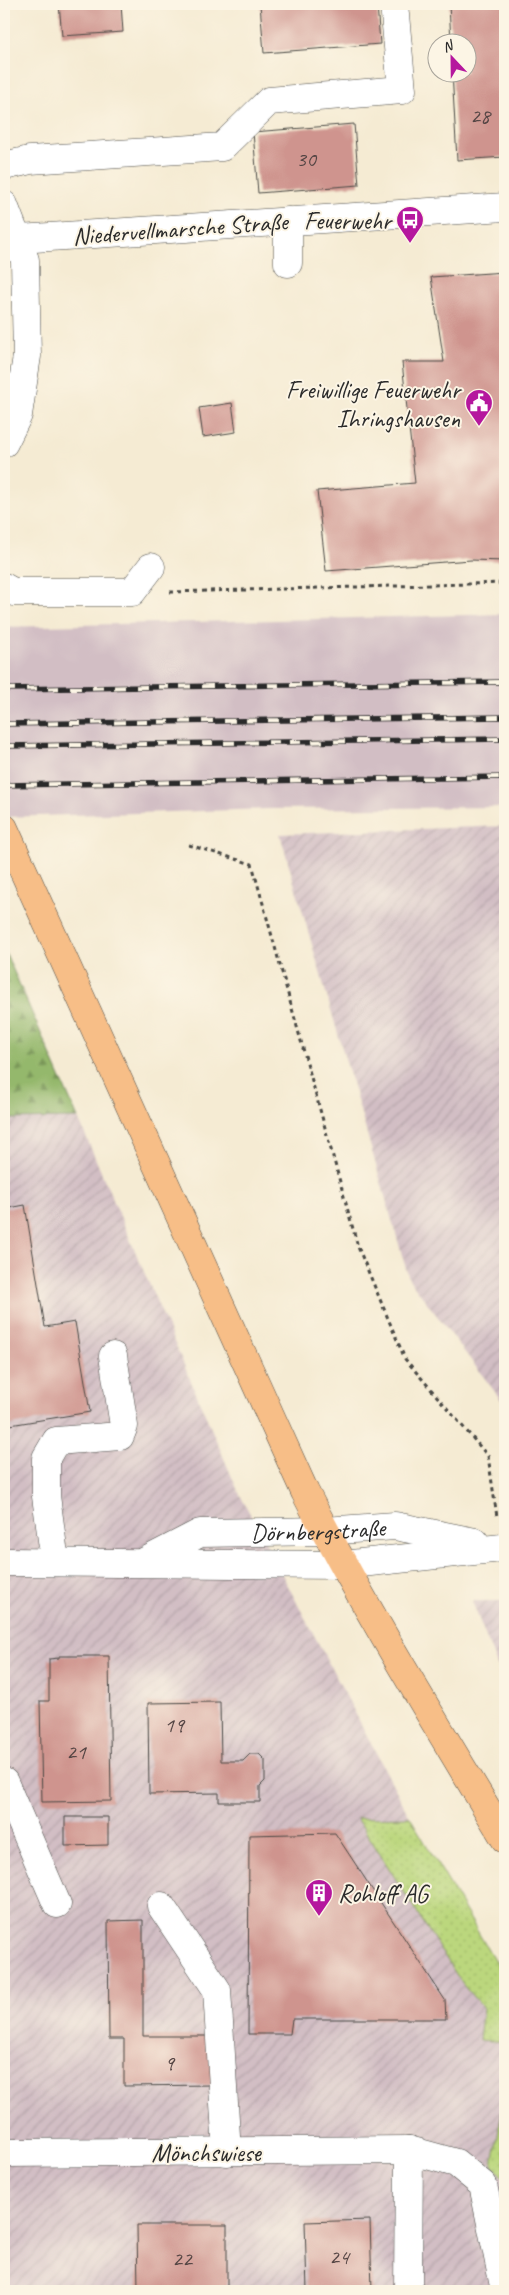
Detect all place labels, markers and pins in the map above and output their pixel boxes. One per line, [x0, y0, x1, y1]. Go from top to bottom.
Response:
place label: Feuerwehr [304, 205, 394, 237]
bus stop icon: Feuerwehr [395, 205, 425, 244]
place label: Freiwillige Feuerwehr Ihringshausen [286, 374, 463, 435]
public building icon: Freiwillige Feuerwehr Ihringshausen [464, 388, 494, 427]
building icon: Rohloff AG [304, 1878, 334, 1917]
place label: Rohloff AG [338, 1878, 431, 1910]

